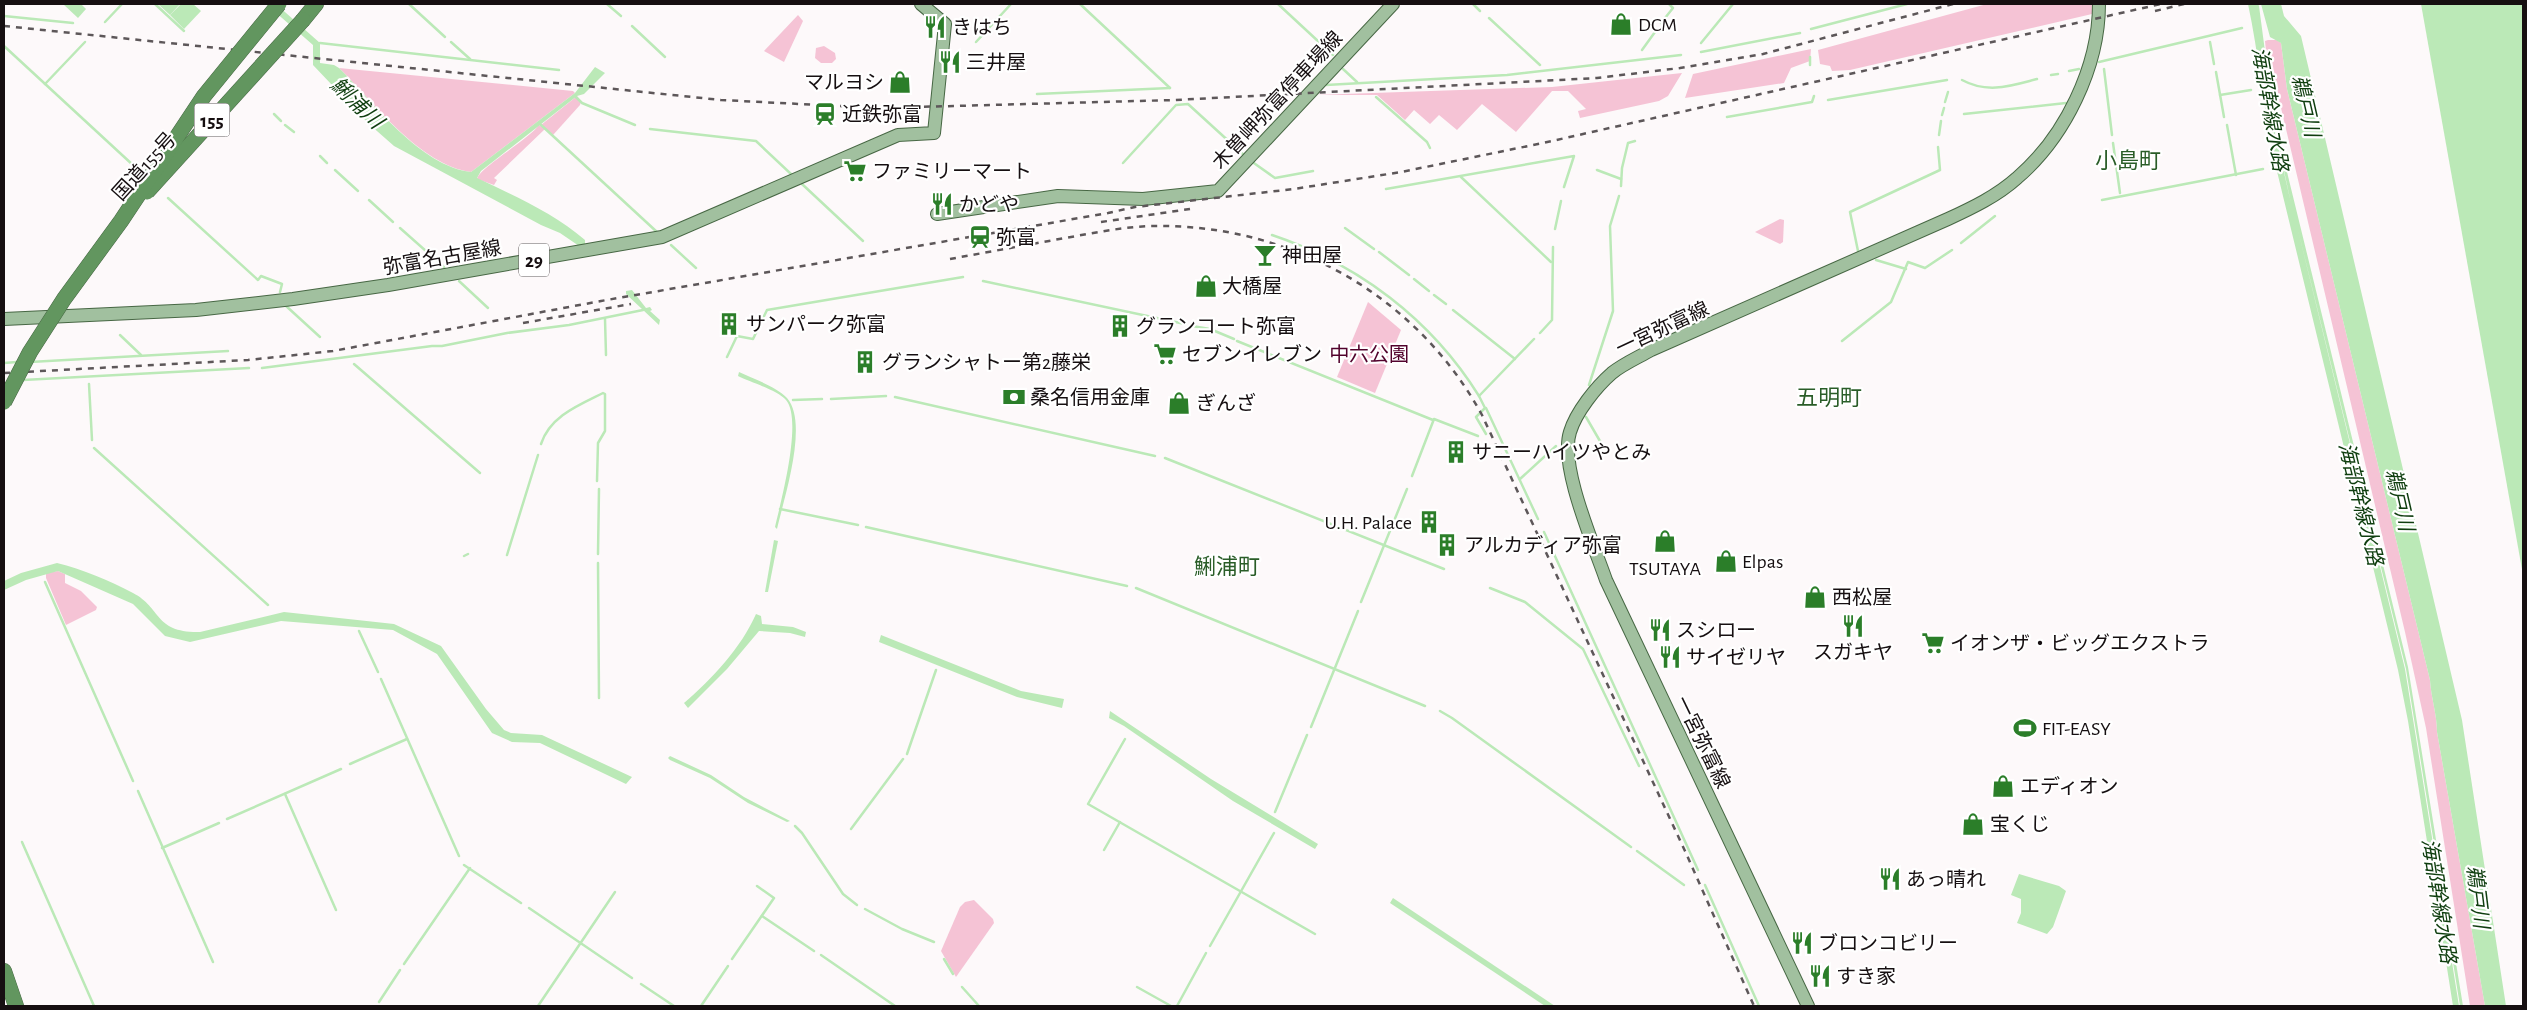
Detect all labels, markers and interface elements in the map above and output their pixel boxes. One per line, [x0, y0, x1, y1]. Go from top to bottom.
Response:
shop icon: DCM [1608, 11, 1634, 37]
restaurant icon: きはち [922, 14, 948, 40]
place label: DCM [1638, 15, 1677, 35]
place label: きはち [952, 18, 1012, 38]
street label: 木曽岬弥富停車場線 [1208, 27, 1346, 173]
water label: 海部幹線水路 [2248, 45, 2292, 175]
restaurant icon: 三井屋 [937, 49, 963, 75]
place label: 三井屋 [966, 52, 1026, 73]
shop icon: マルヨシ [887, 69, 913, 95]
water label: 鯏浦川 [327, 73, 389, 134]
place label: マルヨシ [804, 73, 884, 93]
water label: 鵜戸川 [2288, 73, 2324, 141]
station icon: 近鉄弥富 [812, 101, 838, 127]
place label: 近鉄弥富 [842, 103, 922, 125]
road number: 155 [194, 104, 230, 136]
street label: 国道155号 [109, 128, 180, 204]
district label: 小島町 [2095, 149, 2161, 172]
supermarket icon: ファミリーマート [842, 158, 868, 184]
place label: ファミリーマート [872, 162, 1032, 182]
restaurant icon: かどや [929, 191, 955, 217]
place label: かどや [959, 194, 1019, 215]
station icon: 弥富 [967, 224, 993, 250]
place label: 弥富 [996, 226, 1036, 248]
street label: 弥富名古屋線 [381, 236, 503, 278]
bar icon: 神田屋 [1252, 242, 1278, 268]
road number: 29 [519, 244, 549, 276]
place label: 神田屋 [1282, 245, 1342, 266]
shop icon: 大橋屋 [1193, 273, 1219, 299]
place label: 大橋屋 [1222, 276, 1282, 297]
street label: 一宮弥富線 [1612, 297, 1712, 359]
building icon: サンパーク弥富 [716, 311, 742, 337]
place label: サンパーク弥富 [746, 313, 886, 335]
building icon: グランコート弥富 [1107, 313, 1133, 339]
place label: グランコート弥富 [1136, 315, 1296, 337]
supermarket icon: セブンイレブン [1152, 341, 1178, 367]
place label: セブンイレブン [1182, 343, 1322, 365]
park label: 中六公園 [1329, 344, 1409, 365]
building icon: グランシャトー第2藤栄 [852, 349, 878, 375]
place label: グランシャトー第2藤栄 [882, 352, 1091, 373]
bank icon: 桑名信用金庫 [1001, 384, 1027, 410]
place label: 桑名信用金庫 [1030, 386, 1150, 408]
district label: 五明町 [1796, 387, 1862, 409]
shop icon: ぎんざ [1166, 390, 1192, 416]
place label: ぎんざ [1196, 392, 1256, 414]
building icon: サニーハイツやとみ [1443, 439, 1469, 465]
water label: 海部幹線水路 [2335, 440, 2387, 570]
place label: サニーハイツやとみ [1472, 442, 1651, 463]
water label: 鵜戸川 [2382, 467, 2418, 535]
building icon: U.H. Palace [1416, 509, 1442, 535]
place label: U.H. Palace [1324, 513, 1412, 533]
shop icon: TSUTAYA [1652, 528, 1678, 554]
building icon: アルカディア弥富 [1434, 532, 1460, 558]
place label: アルカディア弥富 [1464, 534, 1622, 556]
shop icon: Elpas [1713, 548, 1739, 574]
place label: Elpas [1742, 552, 1783, 572]
district label: 鯏浦町 [1194, 555, 1260, 578]
place label: TSUTAYA [1629, 559, 1701, 579]
shop icon: 西松屋 [1802, 584, 1828, 610]
place label: 西松屋 [1832, 587, 1892, 608]
restaurant icon: スガキヤ [1840, 613, 1866, 639]
restaurant icon: スシロー [1647, 617, 1673, 643]
place label: スシロー [1676, 621, 1756, 641]
supermarket icon: イオンザ・ビッグエクストラ [1920, 630, 1946, 656]
place label: イオンザ・ビッグエクストラ [1950, 633, 2209, 654]
place label: スガキヤ [1813, 642, 1893, 663]
restaurant icon: サイゼリヤ [1657, 644, 1683, 670]
place label: サイゼリヤ [1686, 647, 1786, 668]
street label: 一宮弥富線 [1671, 692, 1735, 792]
sports icon: FIT-EASY [2012, 715, 2038, 741]
place label: FIT-EASY [2042, 719, 2111, 739]
shop icon: エディオン [1990, 773, 2016, 799]
place label: エディオン [2020, 775, 2119, 797]
shop icon: 宝くじ [1960, 811, 1986, 837]
place label: 宝くじ [1990, 814, 2050, 835]
water label: 海部幹線水路 [2418, 837, 2460, 967]
water label: 鵜戸川 [2463, 864, 2493, 932]
restaurant icon: あっ晴れ [1877, 866, 1903, 892]
place label: あっ晴れ [1906, 869, 1986, 890]
restaurant icon: ブロンコビリー [1789, 930, 1815, 956]
place label: ブロンコビリー [1818, 932, 1958, 954]
restaurant icon: すき家 [1807, 963, 1833, 989]
place label: すき家 [1836, 966, 1896, 987]

